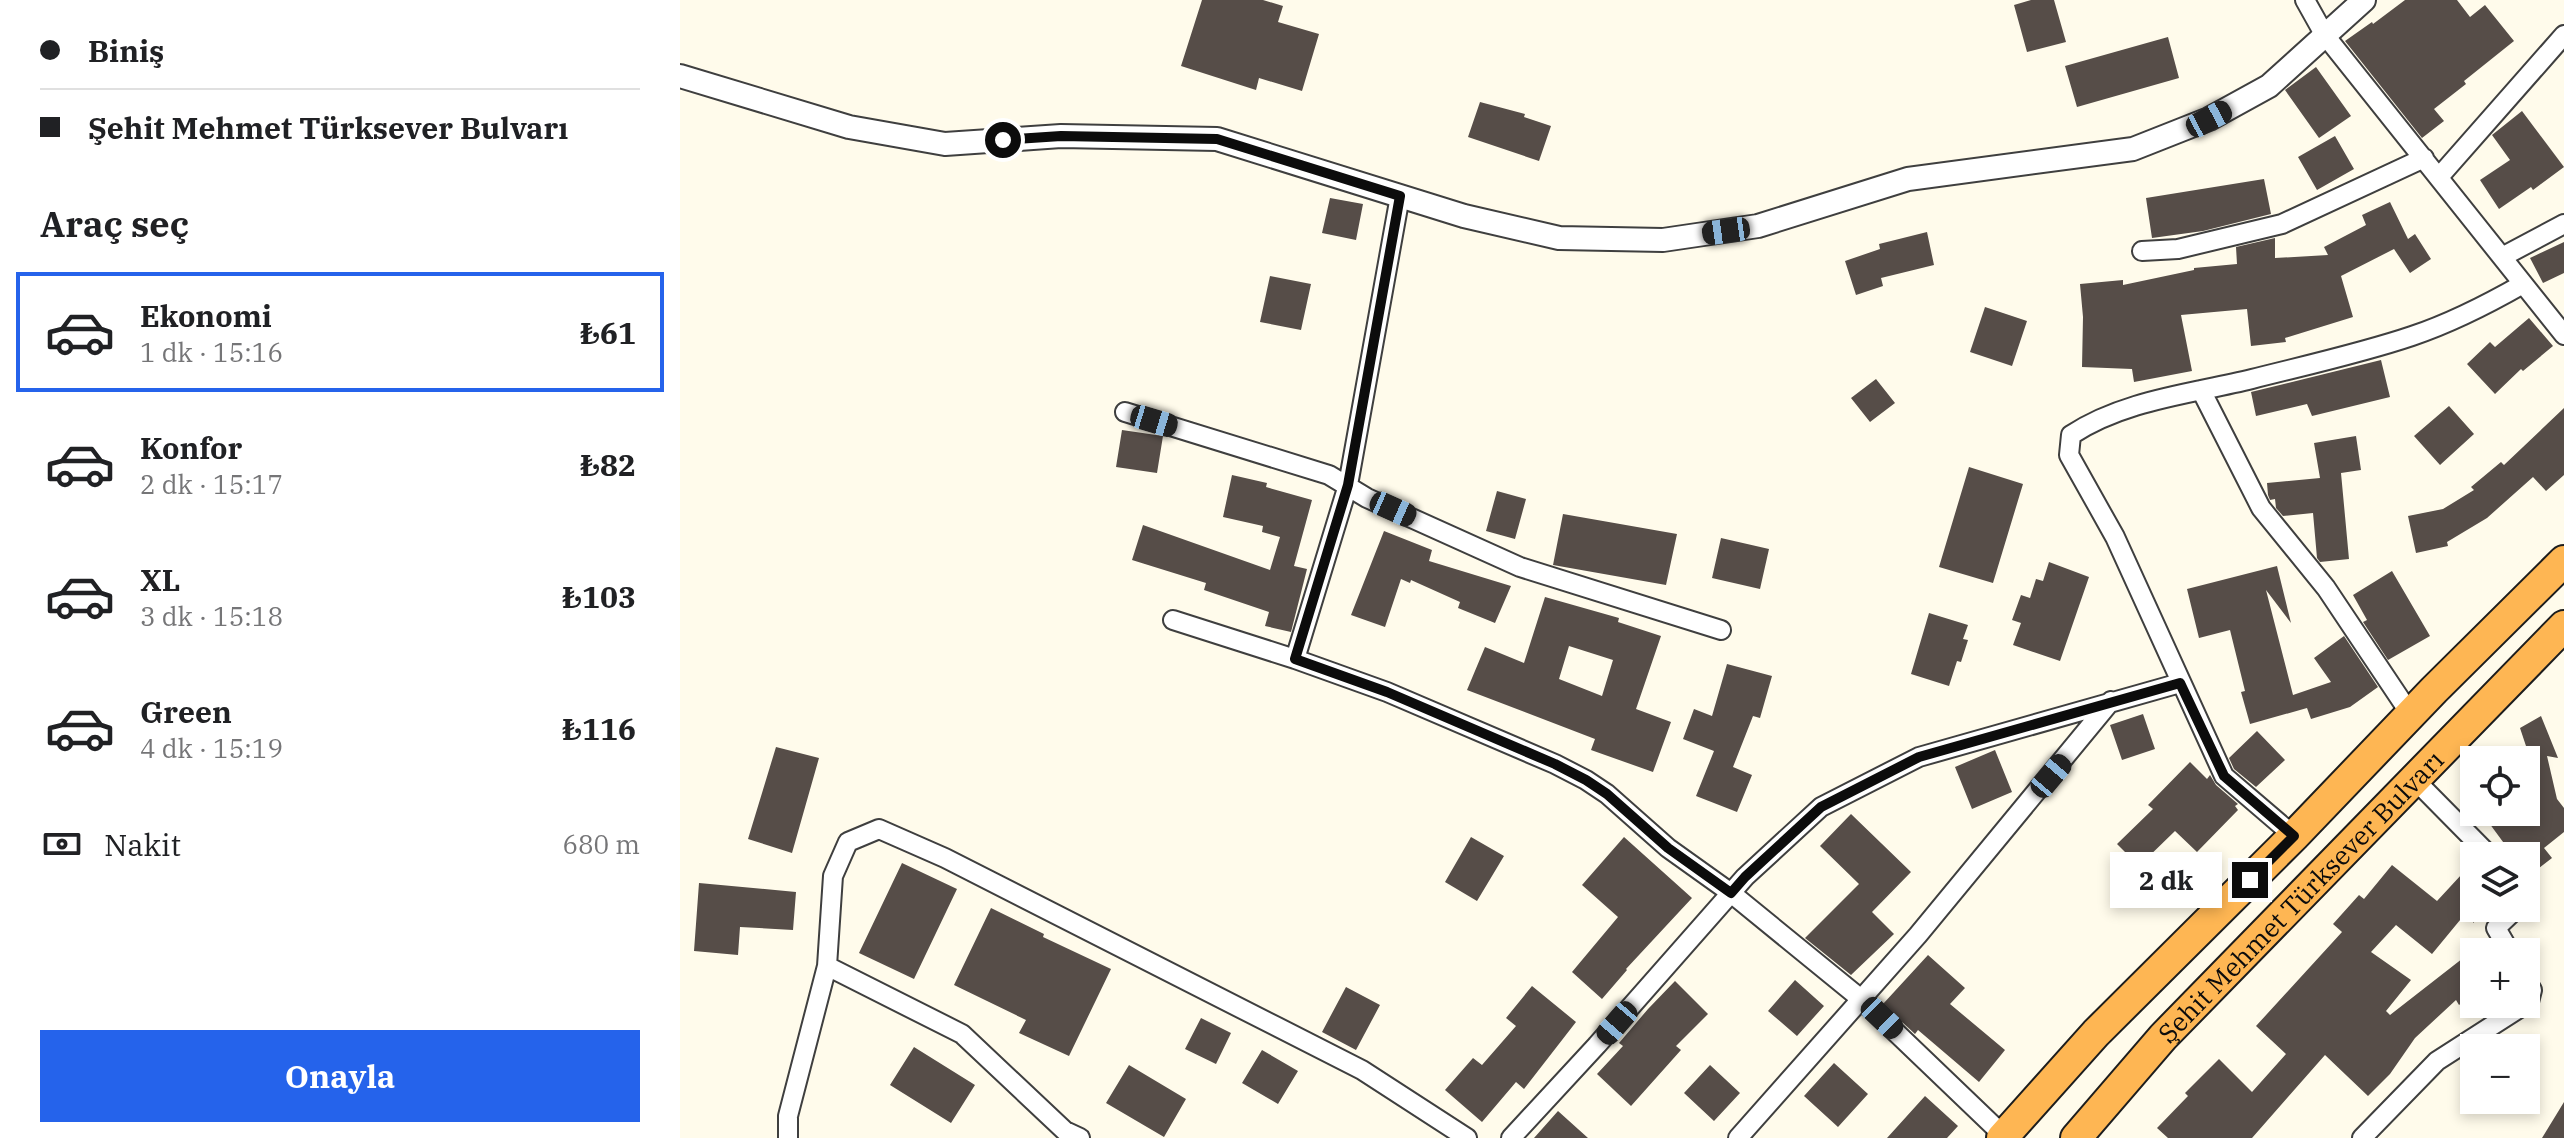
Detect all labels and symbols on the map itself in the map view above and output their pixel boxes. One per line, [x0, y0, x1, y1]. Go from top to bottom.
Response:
car [2182, 97, 2236, 141]
route start [985, 122, 1021, 158]
car [1701, 216, 1751, 246]
car [1128, 403, 1180, 439]
car [1366, 488, 1420, 530]
street label: Şehit Mehmet Türksever Bulvarı [2150, 743, 2451, 1050]
car [2026, 750, 2076, 802]
callout: 2 dk [2110, 852, 2222, 908]
route end [2232, 862, 2268, 898]
car [1856, 993, 1908, 1043]
car [1592, 997, 1642, 1049]

